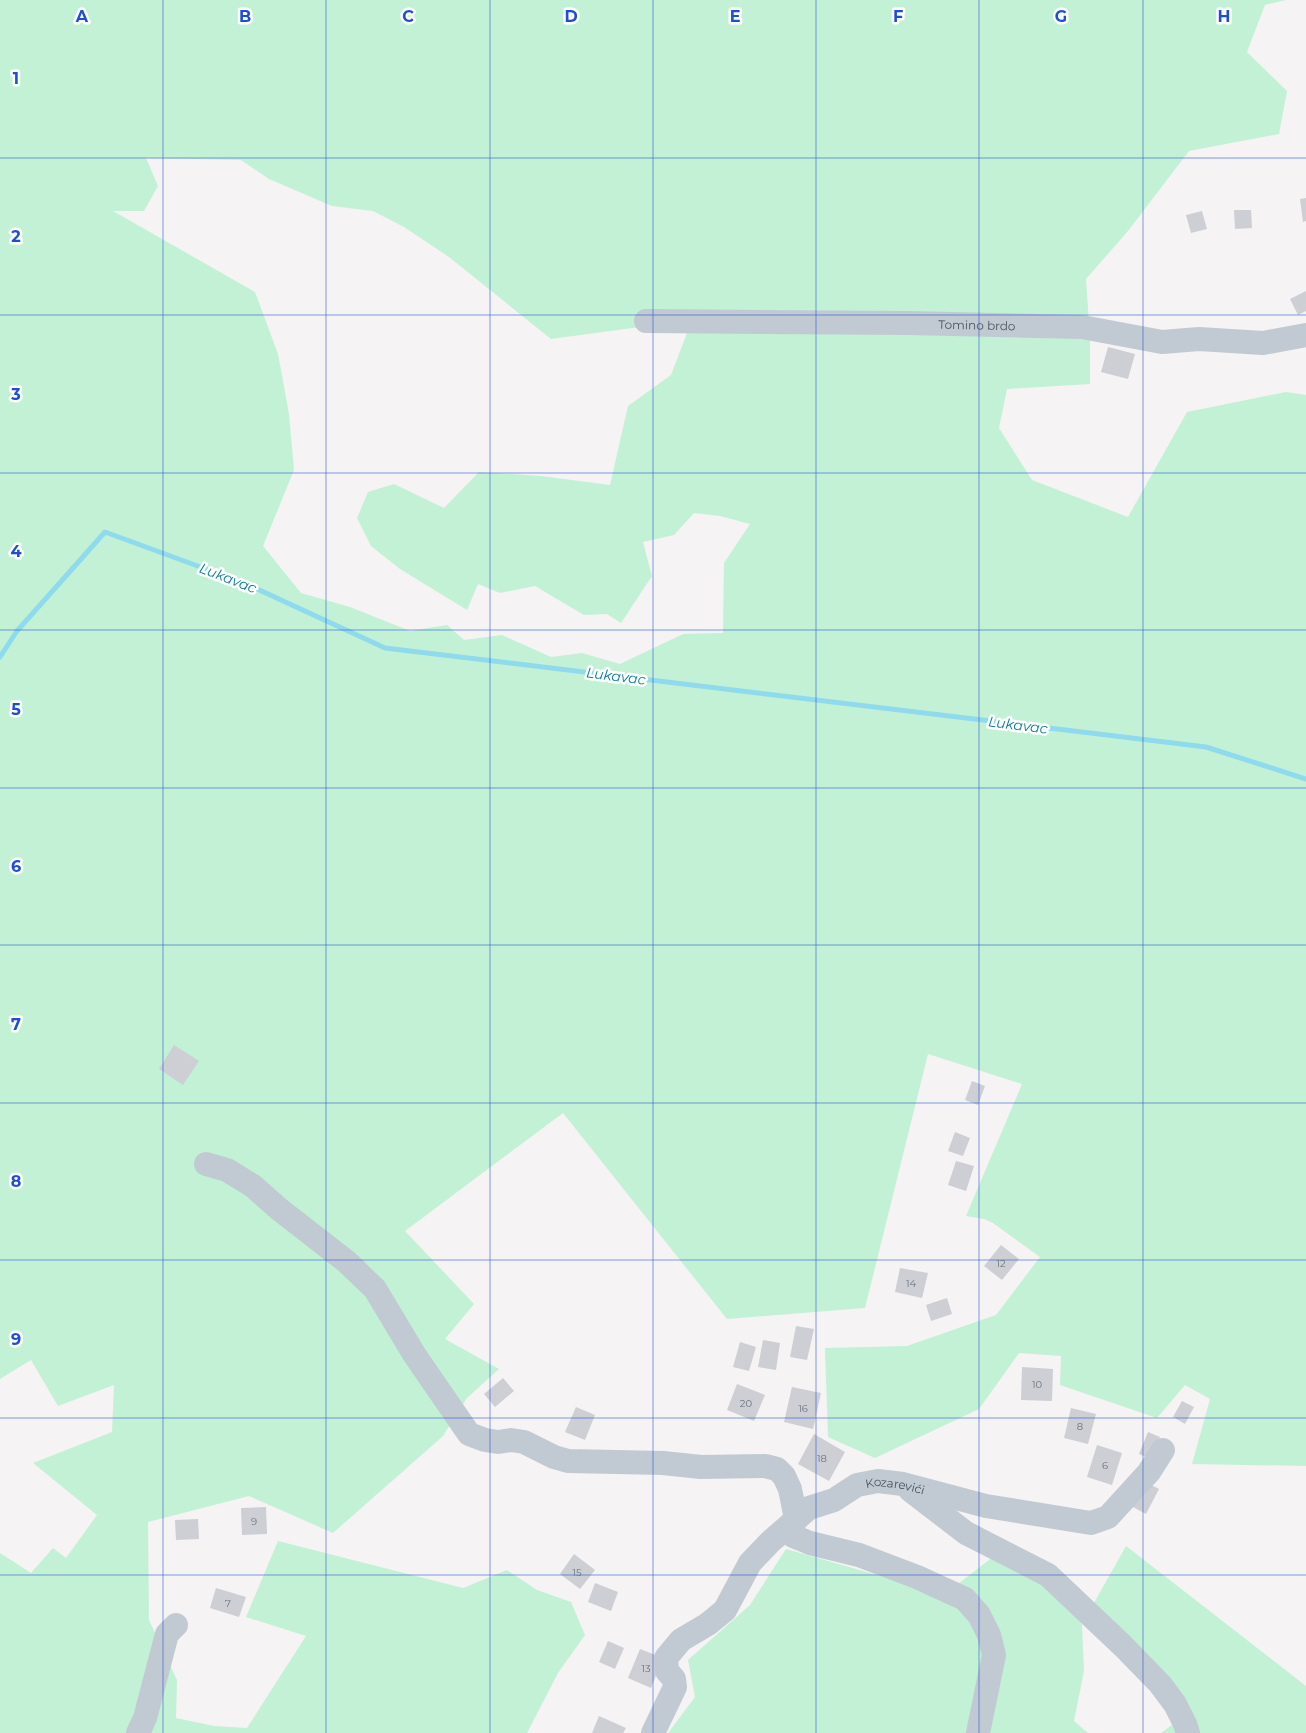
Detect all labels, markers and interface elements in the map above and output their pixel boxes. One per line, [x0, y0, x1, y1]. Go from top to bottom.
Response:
text: A [75, 7, 89, 26]
text: B [239, 7, 251, 26]
text: C [402, 7, 414, 26]
text: D [564, 7, 578, 26]
text: E [730, 7, 740, 26]
text: F [893, 7, 903, 26]
text: G [1055, 7, 1067, 26]
text: H [1218, 7, 1230, 26]
text: 1 [13, 69, 19, 88]
text: 2 [11, 227, 21, 246]
street label: Tomino brdo [938, 316, 1016, 333]
text: 3 [10, 385, 21, 404]
text: 4 [10, 542, 22, 561]
water label: Lukavac [197, 559, 259, 597]
water label: Lukavac [585, 663, 647, 689]
text: 5 [11, 700, 21, 719]
water label: Lukavac [987, 712, 1049, 738]
text: 6 [11, 857, 21, 876]
text: 7 [11, 1015, 21, 1034]
text: 8 [11, 1172, 21, 1191]
house number: 12 [996, 1257, 1006, 1270]
house number: 14 [906, 1277, 916, 1290]
text: 9 [11, 1330, 21, 1349]
house number: 10 [1032, 1378, 1042, 1391]
house number: 20 [740, 1397, 753, 1410]
house number: 16 [798, 1402, 808, 1415]
house number: 8 [1077, 1420, 1083, 1433]
house number: 18 [817, 1452, 827, 1465]
house number: 6 [1102, 1459, 1108, 1472]
street label: Kozarevići [864, 1473, 927, 1497]
house number: 9 [251, 1515, 257, 1528]
house number: 15 [572, 1566, 582, 1579]
house number: 7 [225, 1597, 231, 1610]
house number: 13 [641, 1662, 651, 1675]

